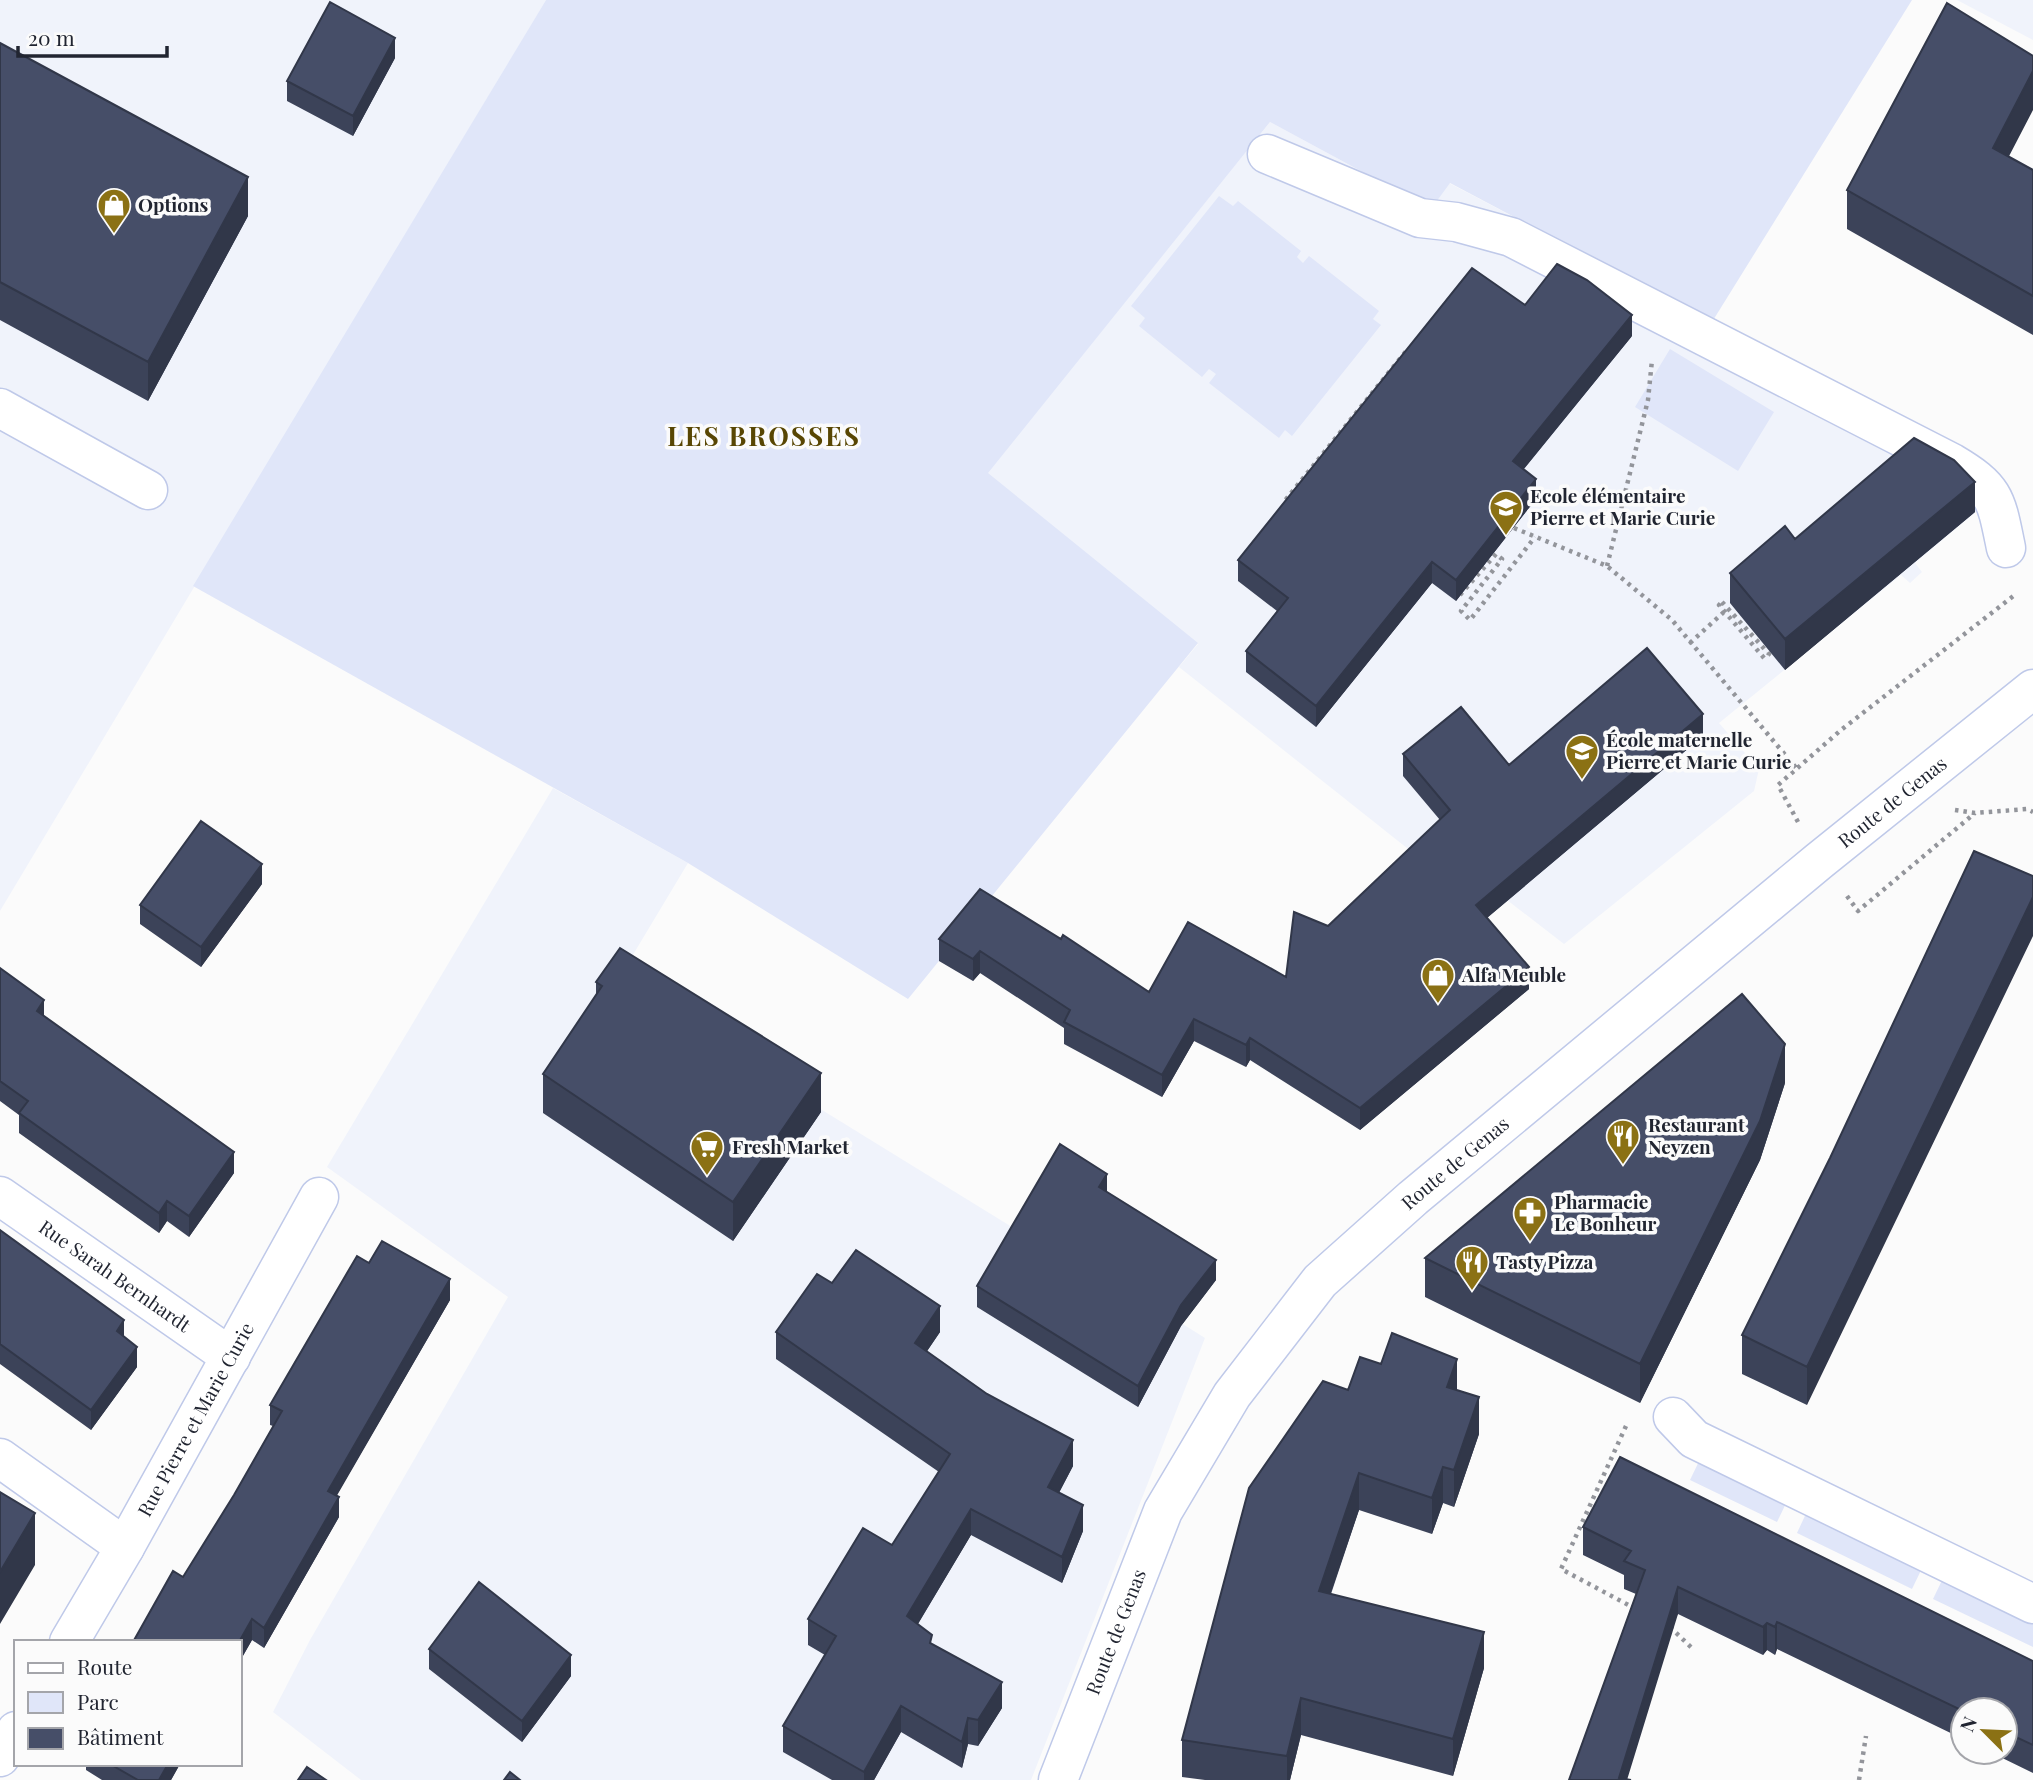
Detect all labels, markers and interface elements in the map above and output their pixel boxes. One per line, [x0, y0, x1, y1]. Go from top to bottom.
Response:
scale bar [18, 14, 166, 58]
text: 20 m [28, 23, 75, 51]
shop icon: Options [95, 186, 133, 235]
place label: Options [138, 191, 209, 217]
district label: LES BROSSES [667, 418, 861, 453]
place label: Ecole élémentaire Pierre et Marie Curie [1530, 482, 1715, 530]
school or university icon: Ecole élémentaire Pierre et Marie Curie [1487, 488, 1525, 537]
place label: École maternelle Pierre et Marie Curie [1606, 726, 1791, 774]
school or university icon: École maternelle Pierre et Marie Curie [1563, 732, 1601, 781]
street label: Route de Genas [1832, 750, 1951, 853]
shop icon: Alfa Meuble [1419, 956, 1457, 1005]
place label: Alfa Meuble [1461, 961, 1566, 987]
street label: Route de Genas [1395, 1110, 1514, 1215]
place label: Restaurant Neyzen [1648, 1111, 1745, 1159]
restaurant icon: Restaurant Neyzen [1604, 1117, 1642, 1166]
supermarket icon: Fresh Market [688, 1128, 726, 1177]
place label: Fresh Market [732, 1133, 849, 1159]
place label: Pharmacie Le Bonheur [1554, 1188, 1656, 1236]
pharmacy icon: Pharmacie Le Bonheur [1511, 1194, 1549, 1243]
street label: Rue Sarah Bernhardt [35, 1213, 197, 1337]
restaurant icon: Tasty Pizza [1453, 1243, 1491, 1292]
place label: Tasty Pizza [1496, 1248, 1593, 1274]
street label: Rue Pierre et Marie Curie [131, 1317, 259, 1521]
street label: Route de Genas [1079, 1565, 1151, 1698]
legend [14, 1640, 242, 1766]
text: Route [77, 1652, 132, 1680]
text: Parc [77, 1687, 119, 1715]
north arrow [1949, 1696, 2019, 1766]
text: N [1953, 1712, 1982, 1735]
text: Bâtiment [77, 1722, 164, 1750]

